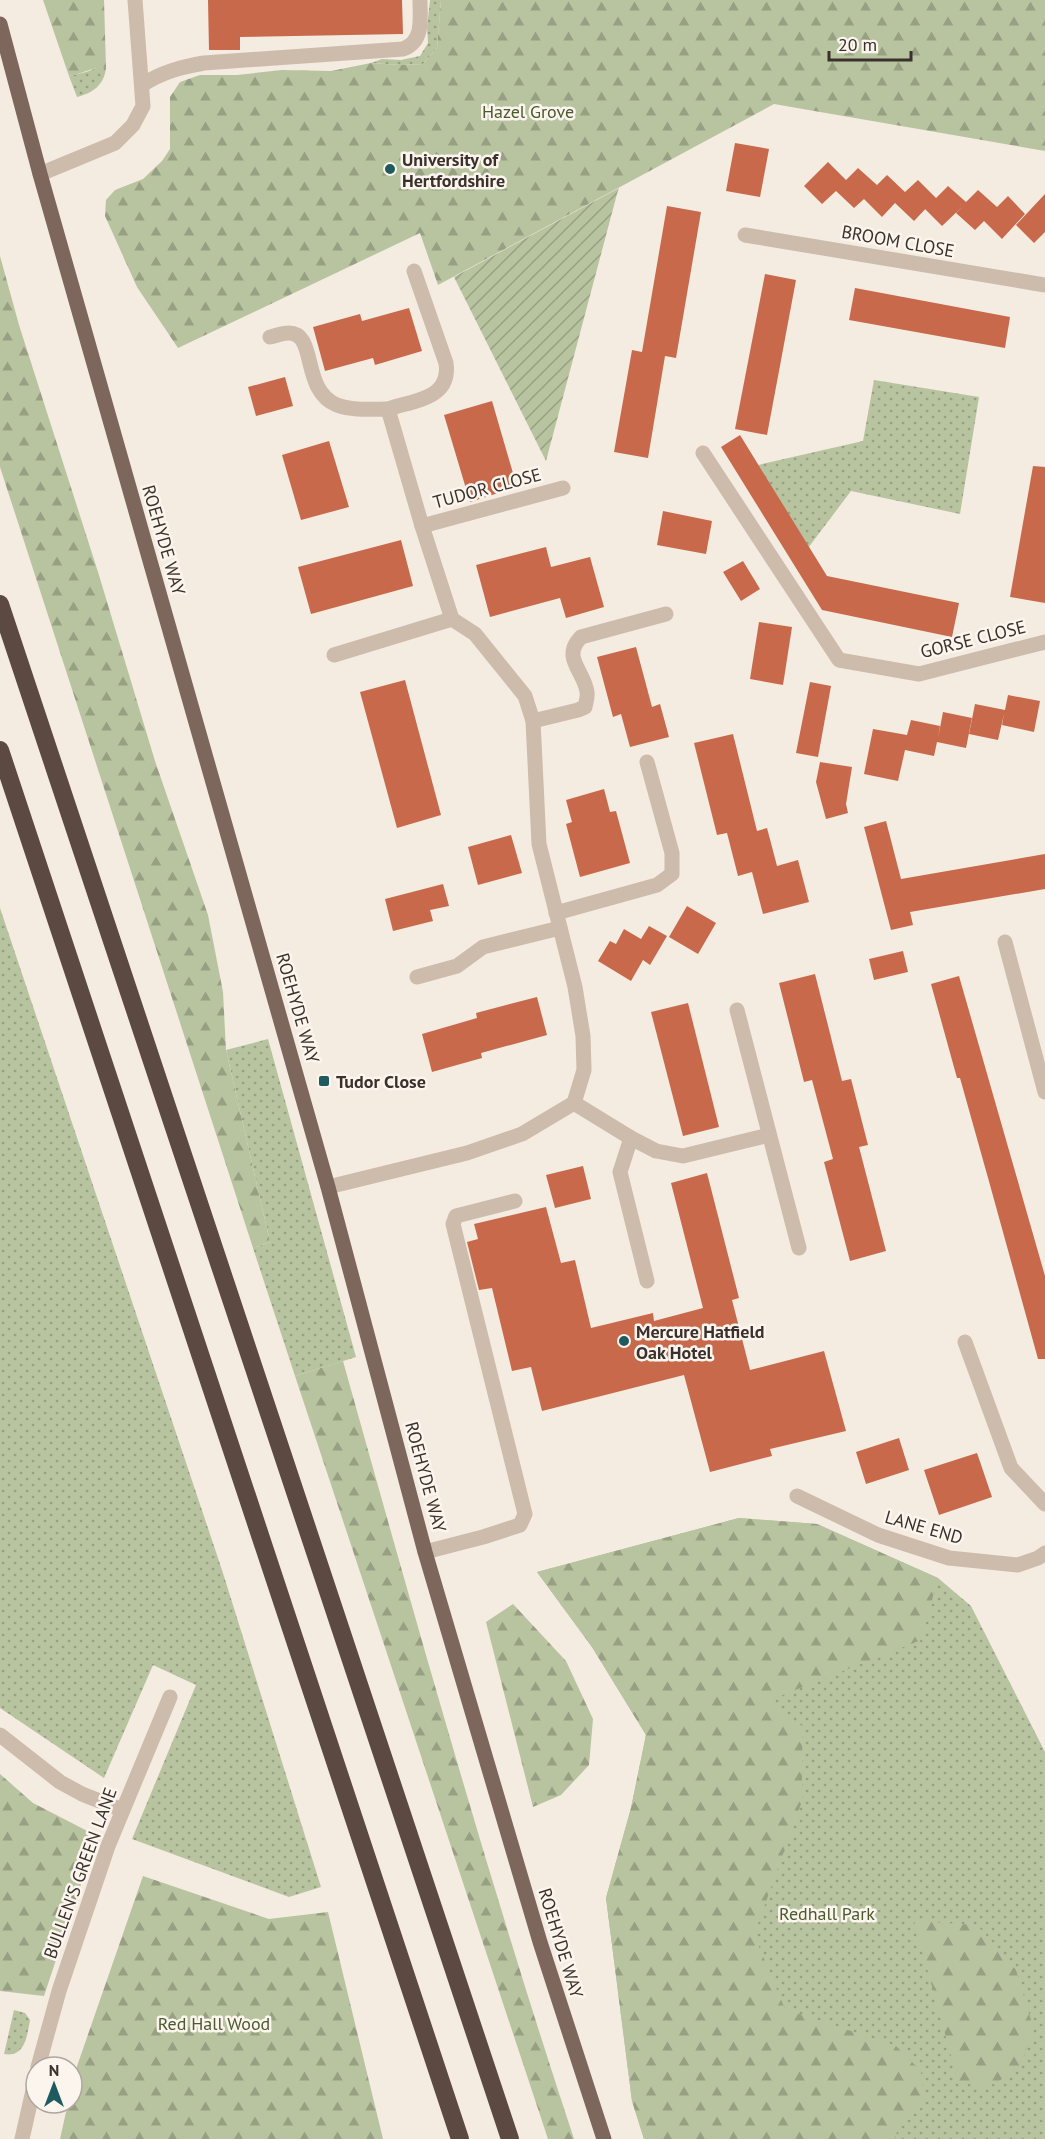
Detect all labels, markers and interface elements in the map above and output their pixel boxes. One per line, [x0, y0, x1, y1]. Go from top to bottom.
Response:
scale bar [829, 24, 912, 62]
text: 20 m [838, 33, 877, 56]
park label: Hazel Grove [482, 100, 574, 123]
place label: University of Hertfordshire [402, 148, 505, 192]
marker: University of Hertfordshire [383, 162, 397, 176]
street label: BROOM CLOSE [840, 220, 956, 262]
street label: TUDOR CLOSE [430, 462, 544, 514]
street label: ROEHYDE WAY [137, 482, 191, 598]
street label: GORSE CLOSE [918, 615, 1028, 663]
street label: ROEHYDE WAY [271, 950, 325, 1066]
place label: Tudor Close [336, 1070, 426, 1093]
marker: Tudor Close [317, 1074, 331, 1088]
place label: Mercure Hatfield Oak Hotel [636, 1320, 764, 1364]
marker: Mercure Hatfield Oak Hotel [617, 1334, 631, 1348]
street label: ROEHYDE WAY [400, 1419, 452, 1535]
street label: LANE END [882, 1505, 966, 1549]
street label: BULLEN'S GREEN LANE [38, 1784, 122, 1962]
street label: ROEHYDE WAY [533, 1885, 589, 2001]
park label: Redhall Park [779, 1902, 875, 1925]
park label: Red Hall Wood [158, 2012, 270, 2035]
north arrow [24, 2055, 84, 2115]
text: N [49, 2060, 59, 2080]

